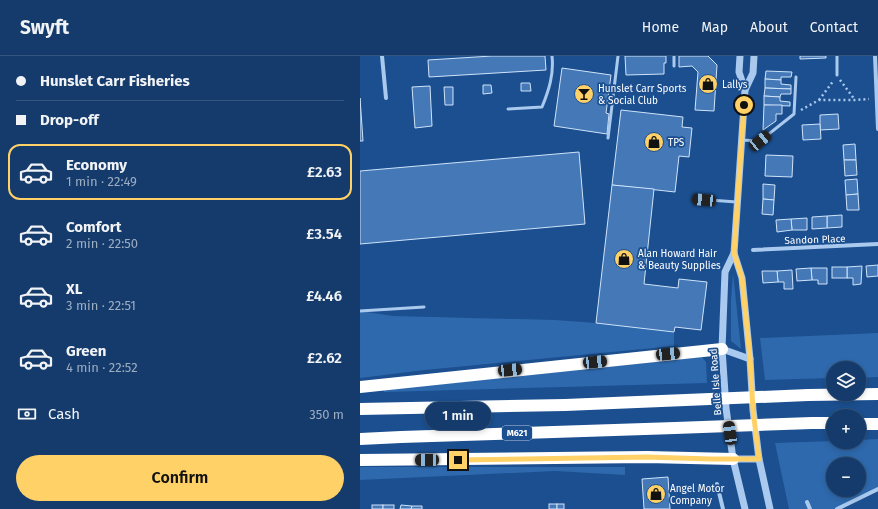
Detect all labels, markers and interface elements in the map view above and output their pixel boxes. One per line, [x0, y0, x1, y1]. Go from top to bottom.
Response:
text: Swyft [20, 16, 69, 39]
text: Home [642, 19, 679, 36]
text: Map [701, 19, 728, 36]
text: About [750, 19, 788, 36]
text: Contact [810, 19, 858, 36]
text: Hunslet Carr Fisheries [40, 72, 190, 90]
shop icon: Lallys [697, 73, 719, 95]
place label: Lallys [722, 79, 748, 91]
bar icon: Hunslet Carr Sports & Social Club [573, 83, 595, 105]
place label: Hunslet Carr Sports & Social Club [598, 83, 687, 107]
route start [735, 96, 753, 114]
text: Drop-off [40, 111, 99, 129]
car [747, 129, 773, 153]
shop icon: TPS [643, 131, 665, 153]
place label: TPS [668, 137, 685, 149]
icon: car [18, 154, 54, 190]
text: Economy [66, 156, 127, 174]
text: £2.63 [307, 163, 342, 181]
text: 1 min · 22:49 [66, 174, 137, 189]
car [692, 193, 716, 207]
icon: car [18, 216, 54, 252]
text: Comfort [66, 218, 122, 236]
text: £3.54 [306, 225, 342, 243]
street label: Sandon Place [784, 233, 846, 247]
text: 2 min · 22:50 [66, 236, 138, 251]
shop icon: Alan Howard Hair & Beauty Supplies [613, 248, 635, 270]
place label: Alan Howard Hair & Beauty Supplies [638, 248, 721, 272]
icon: car [18, 278, 54, 314]
text: XL [66, 280, 82, 298]
text: £4.46 [306, 287, 342, 305]
text: 3 min · 22:51 [66, 298, 136, 313]
icon: car [18, 340, 54, 376]
text: Green [66, 342, 106, 360]
car [655, 347, 681, 361]
street label: Belle Isle Road [708, 348, 724, 416]
text: £2.62 [307, 349, 342, 367]
car [582, 355, 608, 369]
text: 4 min · 22:52 [66, 360, 138, 375]
map controls [826, 361, 866, 497]
button: layers [826, 361, 866, 401]
car [497, 363, 523, 377]
callout: 1 min [425, 402, 491, 430]
icon: cash [16, 403, 38, 425]
text: Cash [48, 405, 80, 423]
text: 350 m [309, 407, 344, 422]
text: 1 min [442, 408, 474, 423]
button: + [826, 409, 866, 449]
car [722, 420, 738, 446]
road number: M621 [502, 426, 532, 440]
route end [449, 451, 467, 469]
car [415, 454, 439, 466]
button: Confirm [16, 455, 344, 501]
button: − [826, 457, 866, 497]
shop icon: Angel Motor Company [645, 483, 667, 505]
place label: Angel Motor Company [670, 483, 725, 507]

